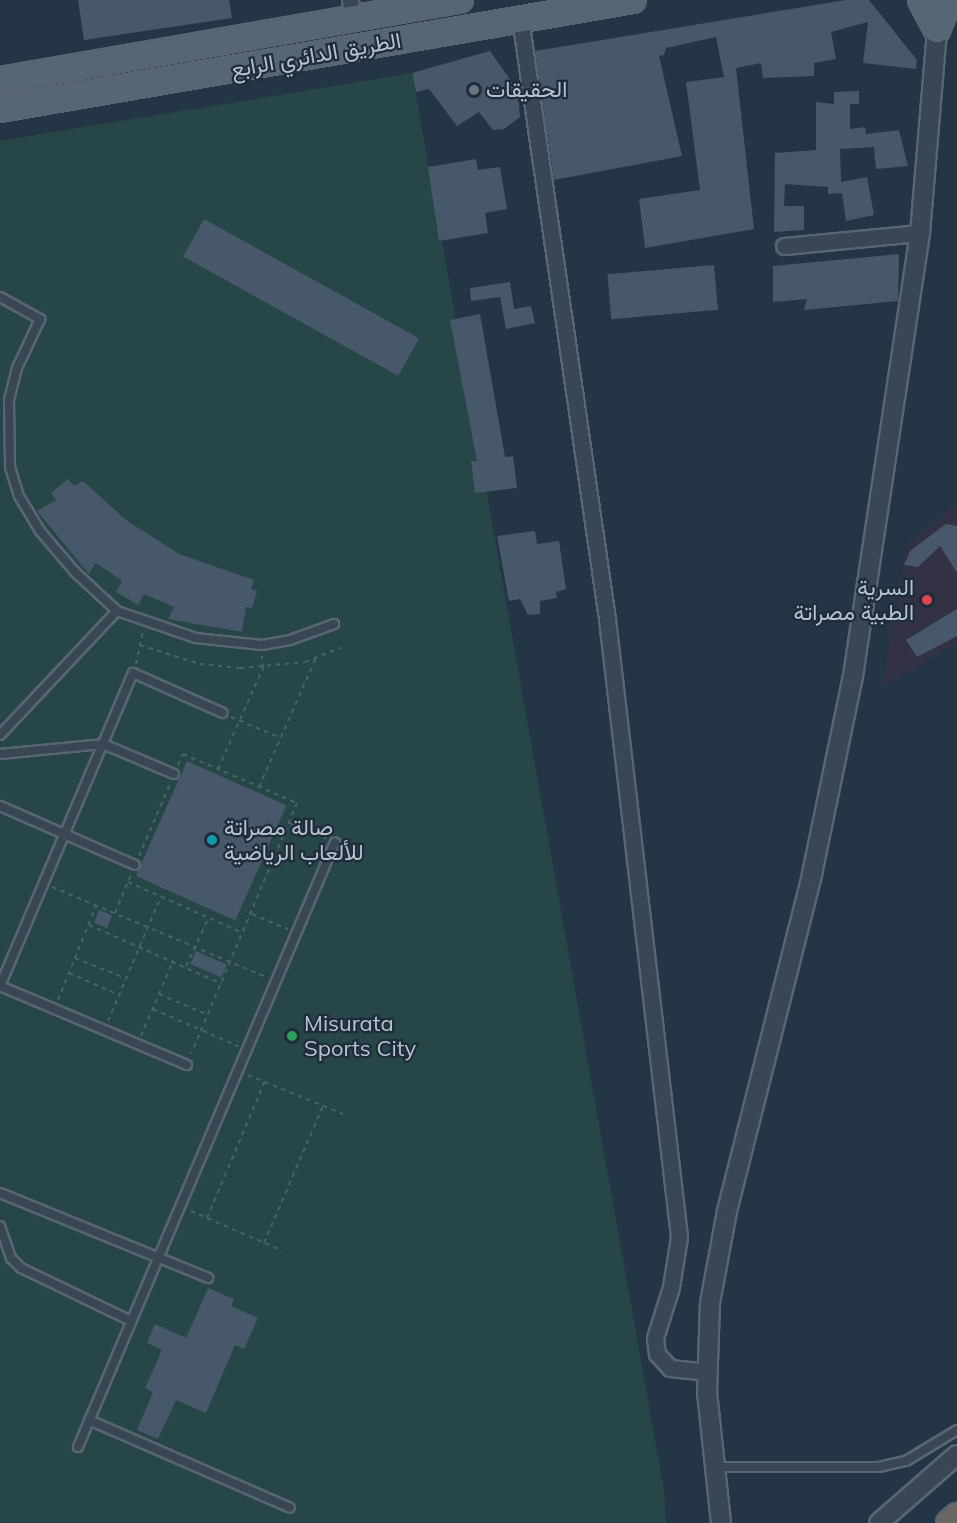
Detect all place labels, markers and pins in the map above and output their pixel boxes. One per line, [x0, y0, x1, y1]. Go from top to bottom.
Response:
place label: الحقيقات [486, 77, 567, 103]
marker: الحقيقات [467, 83, 481, 97]
place label: السرية الطبية مصراتة [794, 574, 914, 626]
marker: السرية الطبية مصراتة [918, 591, 936, 609]
place label: صالة مصراتة للألعاب الرياضية [224, 814, 364, 866]
marker: صالة مصراتة للألعاب الرياضية [205, 833, 219, 847]
place label: Misurata Sports City [304, 1010, 416, 1062]
marker: Misurata Sports City [285, 1029, 299, 1043]

